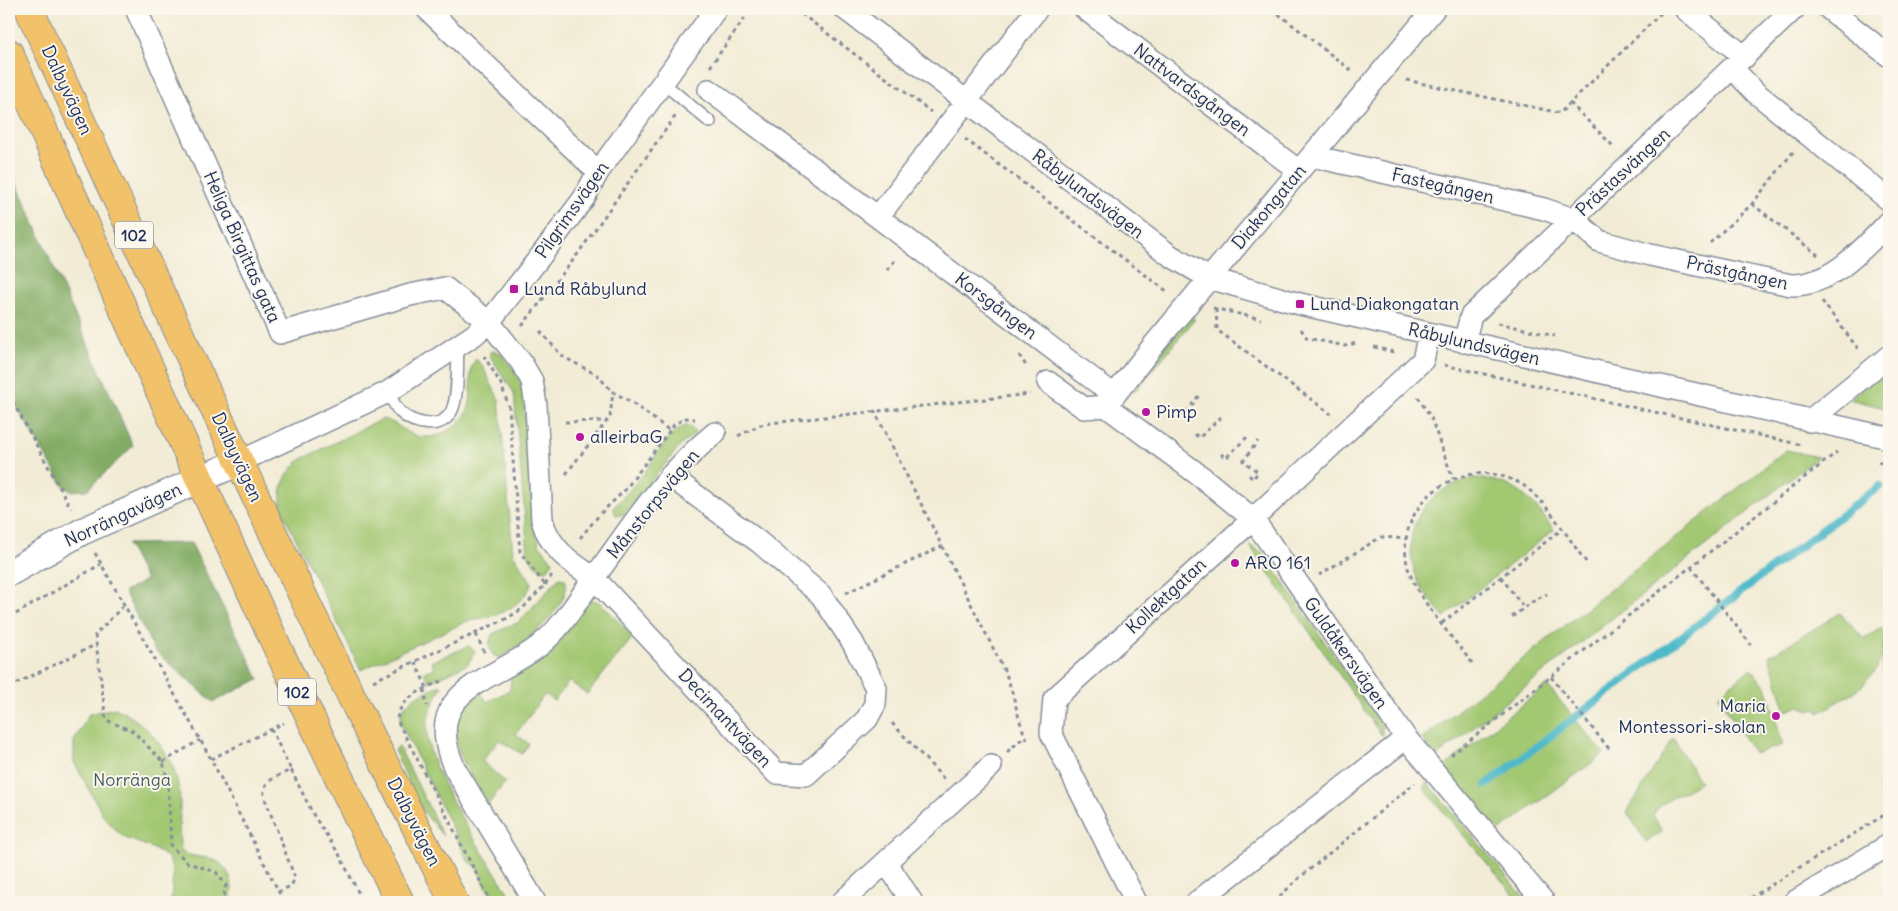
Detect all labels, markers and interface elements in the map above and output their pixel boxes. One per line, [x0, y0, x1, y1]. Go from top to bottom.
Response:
street label: Nattvardsgången [1129, 38, 1255, 141]
street label: Dalbyvägen [37, 41, 98, 138]
street label: Prästasvängen [1571, 122, 1675, 221]
street label: Råbylundsvägen [1028, 144, 1149, 243]
street label: Pilgrimsvägen [530, 157, 614, 263]
street label: Diakongatan [1226, 160, 1311, 254]
street label: Fastegången [1390, 163, 1497, 208]
street label: Heliga Birgittas gata [199, 167, 286, 326]
road number: 102 [115, 222, 153, 248]
street label: Prästgången [1684, 251, 1790, 295]
street label: Korsgången [950, 267, 1042, 344]
place label: Lund Råbylund [524, 277, 647, 300]
marker: Lund Råbylund [508, 283, 520, 295]
place label: Lund Diakongatan [1310, 292, 1459, 315]
marker: Lund Diakongatan [1294, 298, 1306, 310]
street label: Råbylundsvägen [1406, 317, 1542, 370]
place label: Pimp [1156, 400, 1197, 423]
marker: Pimp [1140, 406, 1152, 418]
street label: Dalbyvägen [207, 408, 268, 505]
place label: alleirbaG [590, 425, 663, 448]
marker: alleirbaG [574, 431, 586, 443]
street label: Månstorpsvägen [601, 444, 704, 563]
street label: Norrängavägen [60, 477, 185, 552]
place label: ARO 161 [1245, 551, 1311, 574]
street label: Kollektgatan [1121, 553, 1210, 639]
marker: ARO 161 [1229, 557, 1241, 569]
street label: Guldåkersvägen [1299, 592, 1394, 713]
street label: Decimantvägen [674, 663, 777, 772]
road number: 102 [278, 679, 316, 706]
place label: Maria Montessori-skolan [1618, 694, 1766, 738]
marker: Maria Montessori-skolan [1770, 710, 1782, 722]
park label: Norränga [93, 768, 171, 791]
street label: Dalbyvägen [382, 774, 447, 870]

